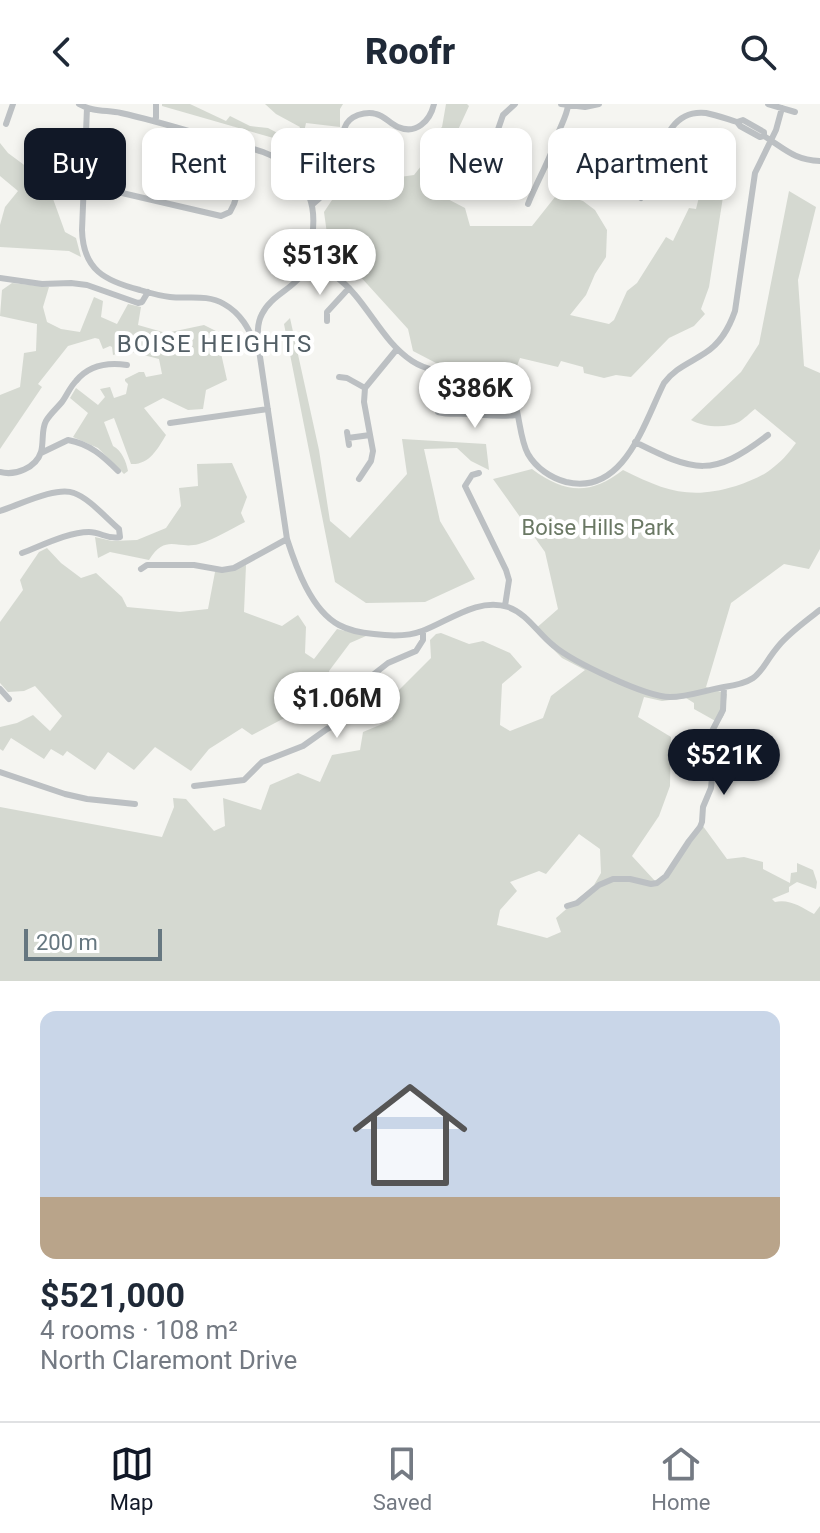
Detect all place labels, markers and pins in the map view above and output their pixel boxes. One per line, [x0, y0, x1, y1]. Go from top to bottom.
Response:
pin: $513K [264, 229, 376, 297]
pin: $386K [419, 362, 531, 430]
pin: $1.06M [272, 672, 402, 740]
pin: $521K [668, 729, 780, 797]

